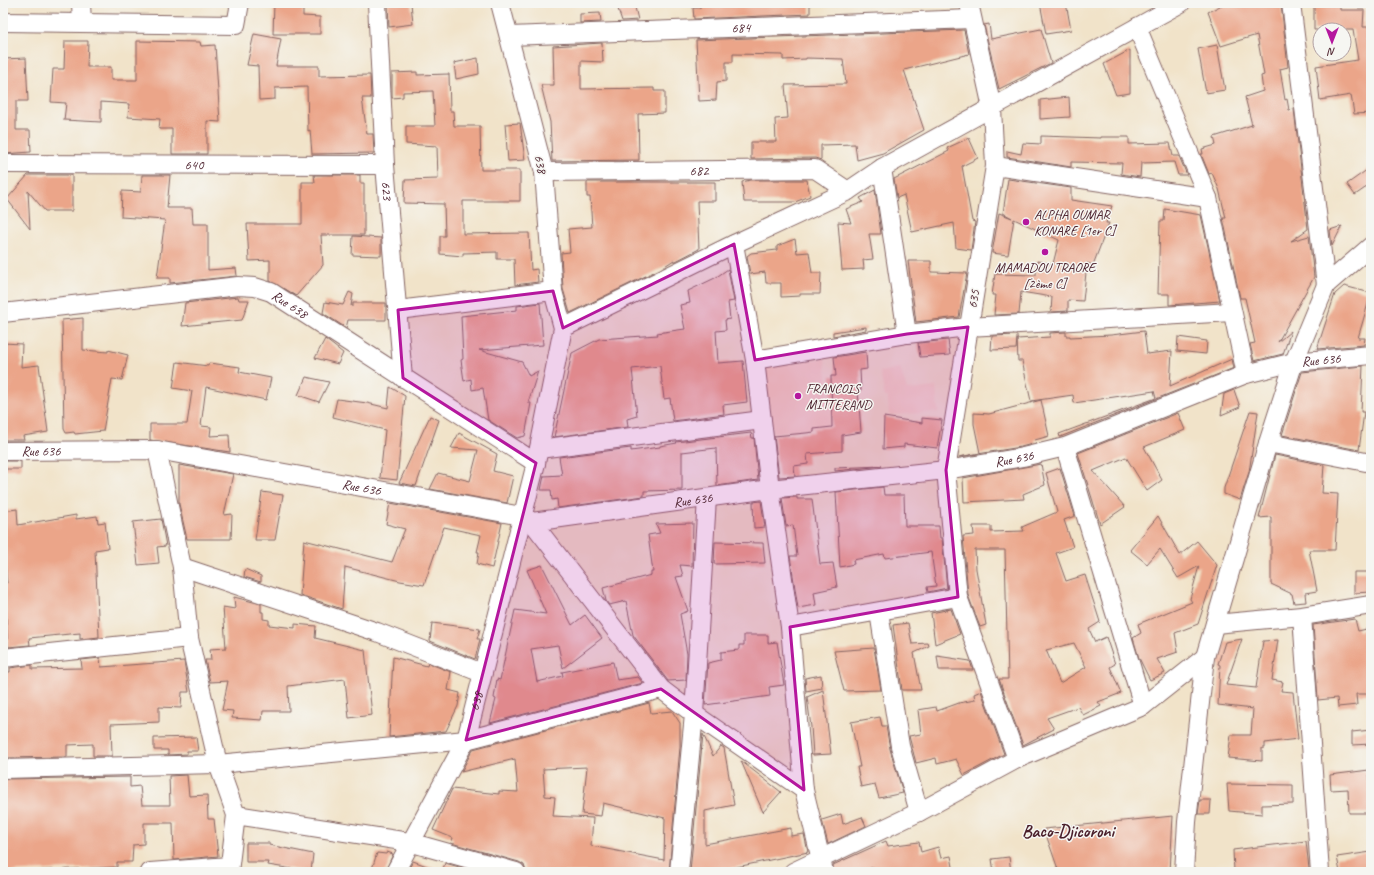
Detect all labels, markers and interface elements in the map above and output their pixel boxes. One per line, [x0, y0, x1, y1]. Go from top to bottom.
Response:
street label: 684 [731, 19, 752, 37]
north arrow [1312, 22, 1352, 62]
text: N [1326, 45, 1335, 59]
street label: 638 [530, 153, 551, 177]
street label: 640 [185, 156, 205, 174]
street label: 682 [689, 162, 710, 179]
street label: 623 [377, 181, 396, 203]
place label: ALPHA OUMAR KONARE [1er C] [1034, 206, 1118, 239]
marker: ALPHA OUMAR KONARE [1er C] [1021, 217, 1031, 227]
marker: MAMADOU TRAORE [2ème C] [1040, 247, 1050, 257]
place label: MAMADOU TRAORE [2ème C] [995, 259, 1097, 292]
street label: Rue 638 [269, 287, 312, 323]
street label: 635 [964, 288, 983, 310]
street label: Rue 636 [1301, 350, 1342, 370]
place label: FRANCOIS MITTERAND [806, 380, 873, 413]
marker: FRANCOIS MITTERAND [793, 391, 803, 401]
street label: Rue 636 [21, 443, 61, 460]
street label: Rue 636 [993, 447, 1036, 471]
street label: Rue 636 [341, 476, 383, 499]
street label: Rue 636 [672, 489, 714, 511]
street label: 638 [466, 688, 487, 712]
district label: Baco-Djicoroni [1022, 820, 1117, 842]

